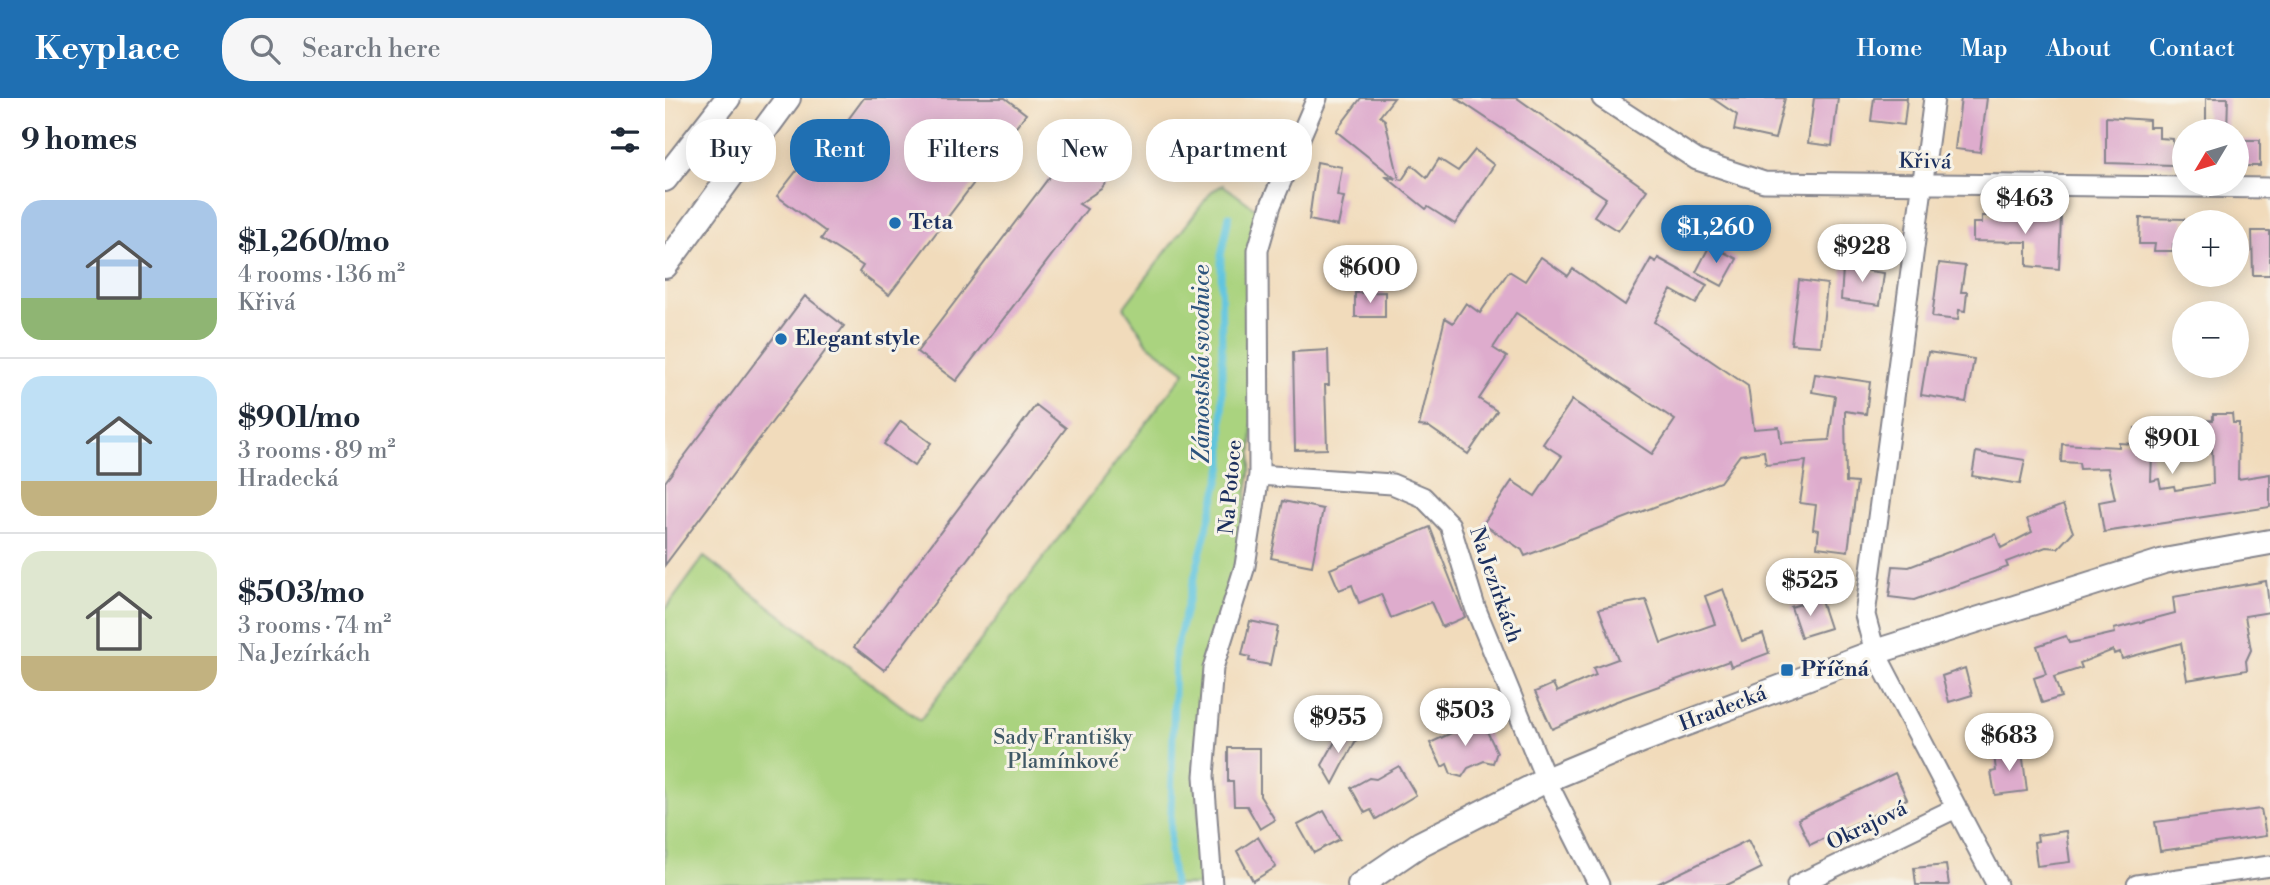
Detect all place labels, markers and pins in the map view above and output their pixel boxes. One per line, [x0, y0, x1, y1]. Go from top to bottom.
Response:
pin: $463 [1984, 176, 2066, 236]
pin: $1,260 [1659, 206, 1773, 265]
place label: Teta [909, 210, 953, 236]
marker: Teta [887, 215, 903, 231]
pin: $928 [1821, 225, 1903, 284]
pin: $600 [1329, 246, 1411, 305]
place label: Elegant style [795, 326, 920, 352]
marker: Elegant style [773, 331, 789, 347]
pin: $901 [2131, 416, 2213, 476]
pin: $525 [1769, 559, 1851, 618]
place label: Příčná [1801, 657, 1870, 683]
marker: Příčná [1779, 662, 1795, 678]
pin: $503 [1424, 688, 1506, 748]
pin: $955 [1297, 696, 1379, 755]
pin: $683 [1968, 714, 2050, 773]

